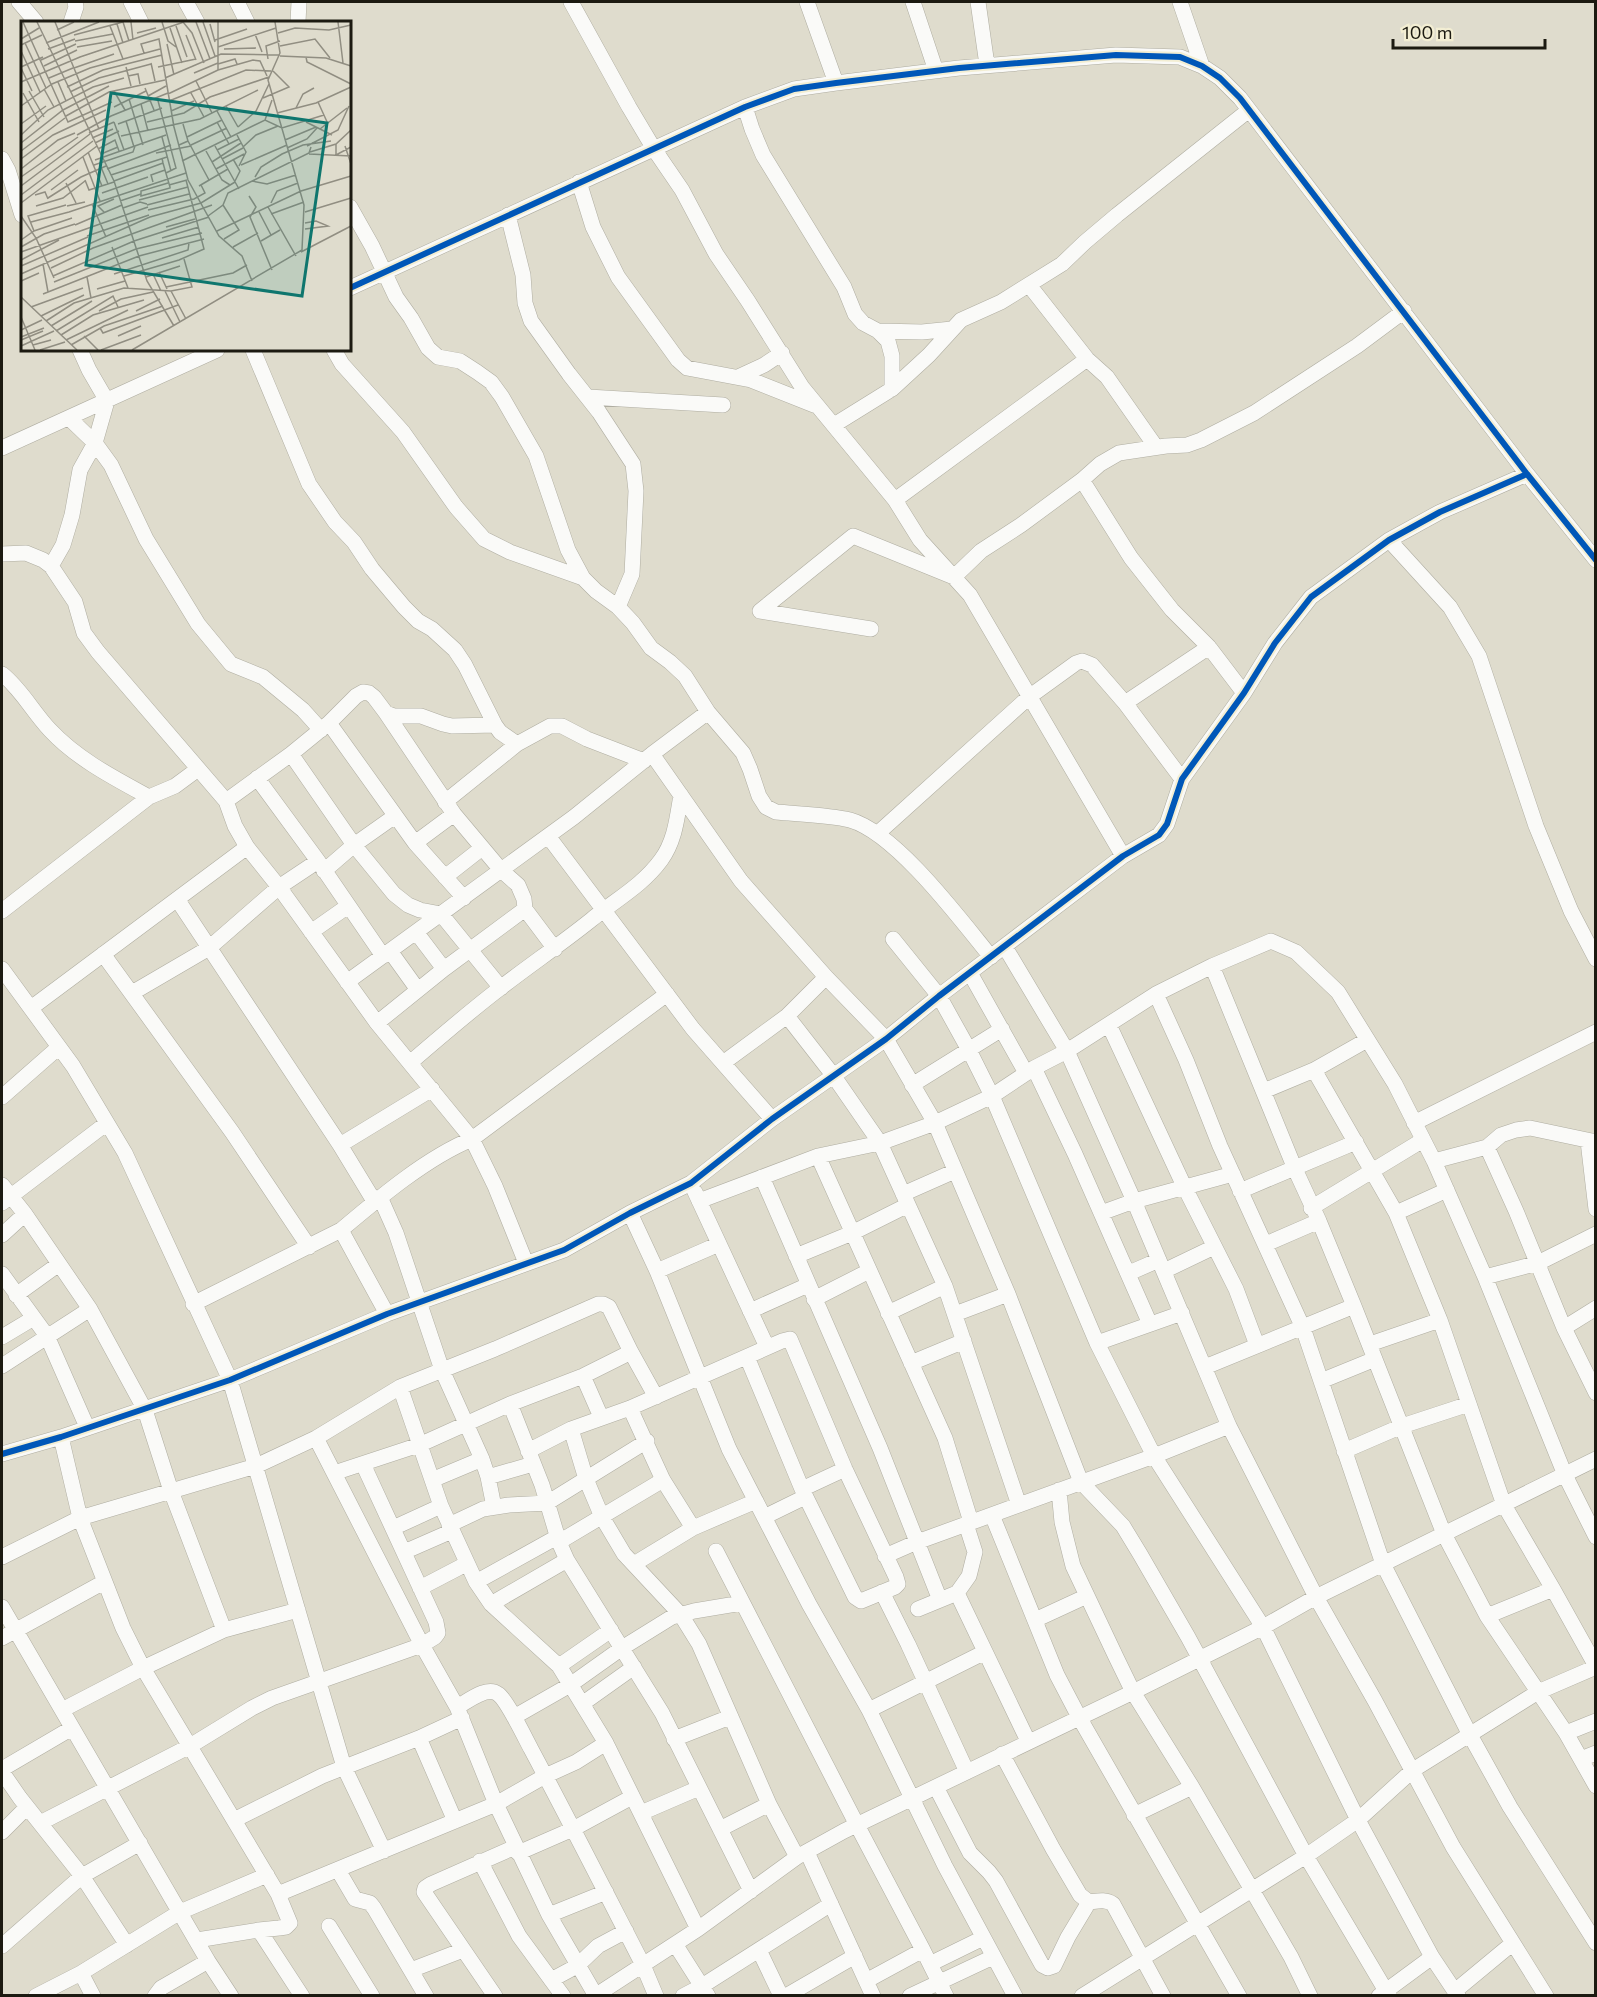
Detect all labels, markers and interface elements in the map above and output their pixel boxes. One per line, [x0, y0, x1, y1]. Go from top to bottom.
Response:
scale bar [1393, 12, 1544, 50]
inset map [21, 21, 351, 351]
text: 100 m [1402, 21, 1452, 43]

